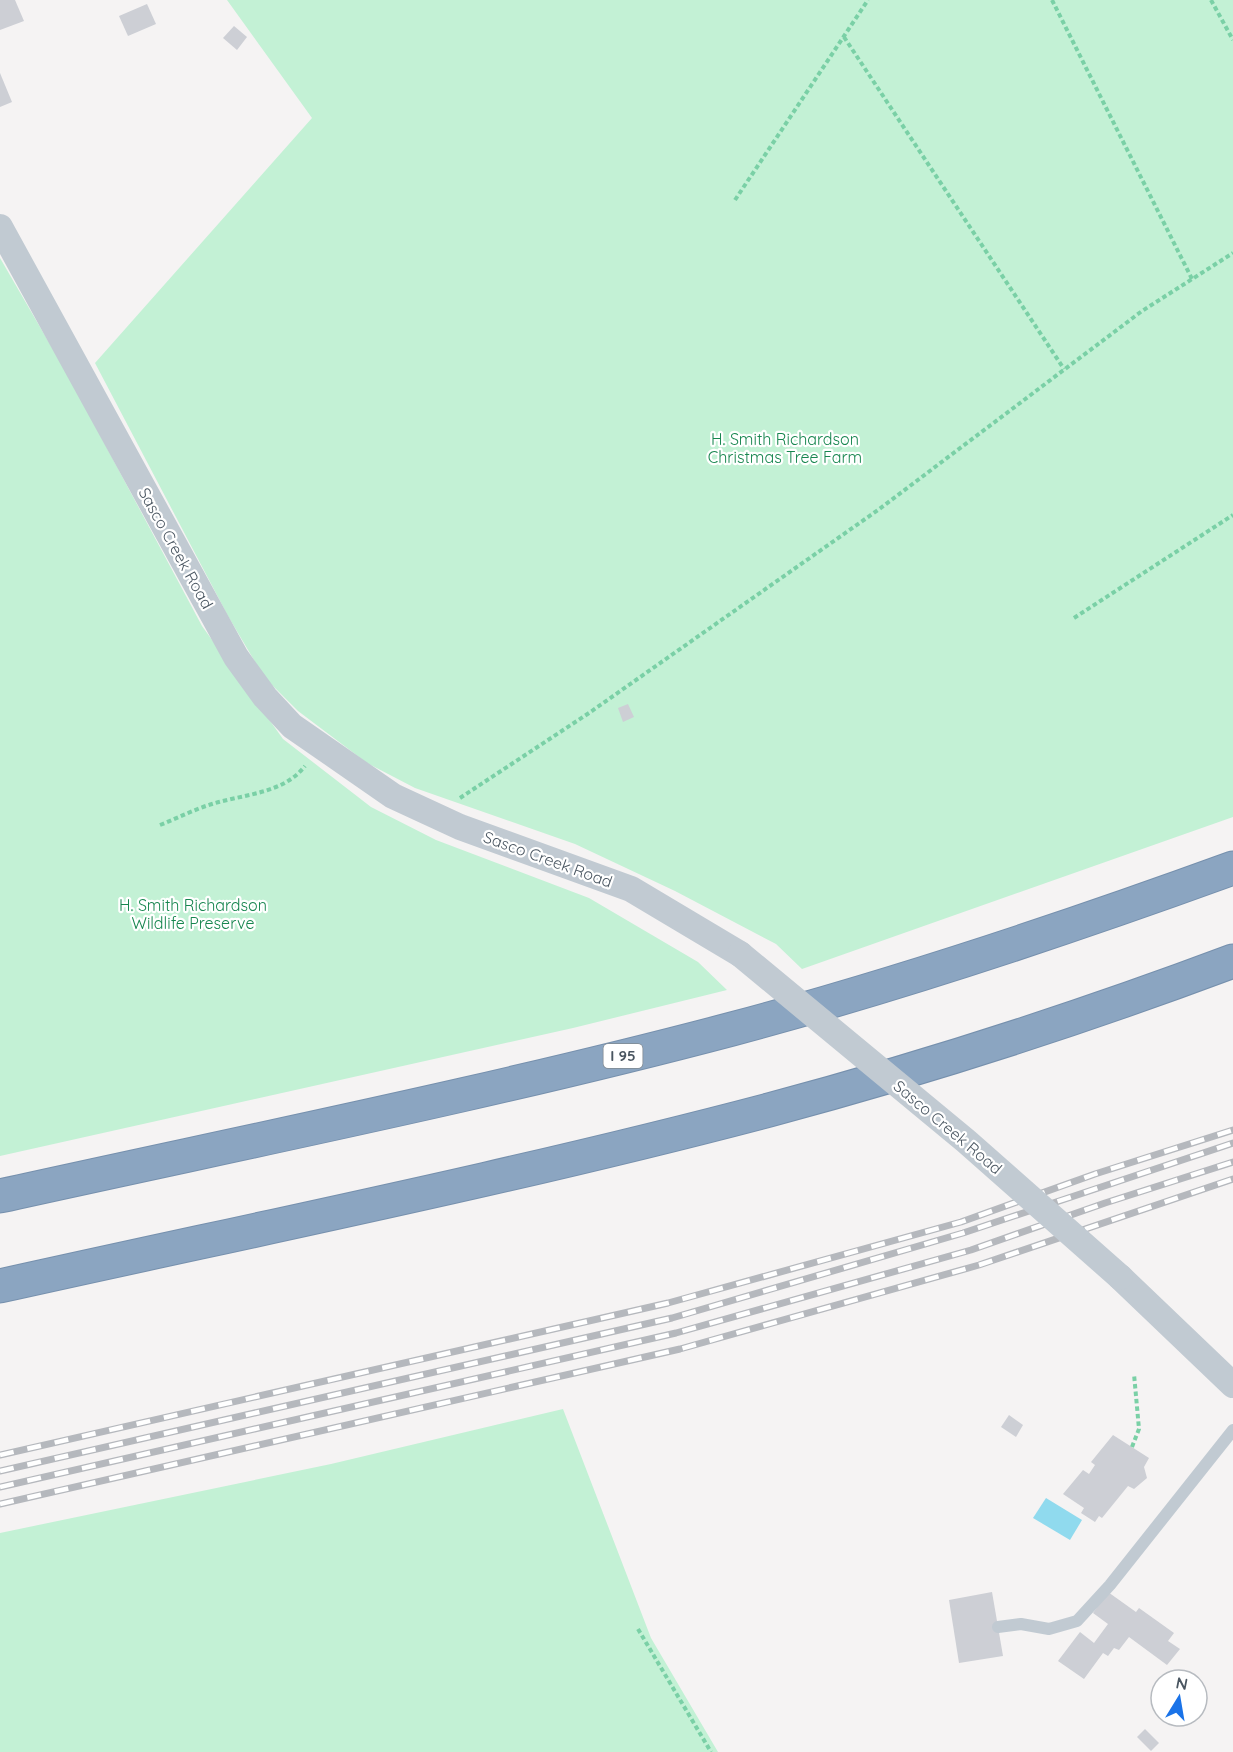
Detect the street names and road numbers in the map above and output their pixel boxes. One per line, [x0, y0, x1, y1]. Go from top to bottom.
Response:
street label: Sasco Creek Road [134, 484, 218, 612]
street label: Sasco Creek Road [481, 826, 615, 892]
road number: I 95 [604, 1044, 642, 1068]
street label: Sasco Creek Road [890, 1076, 1006, 1178]

